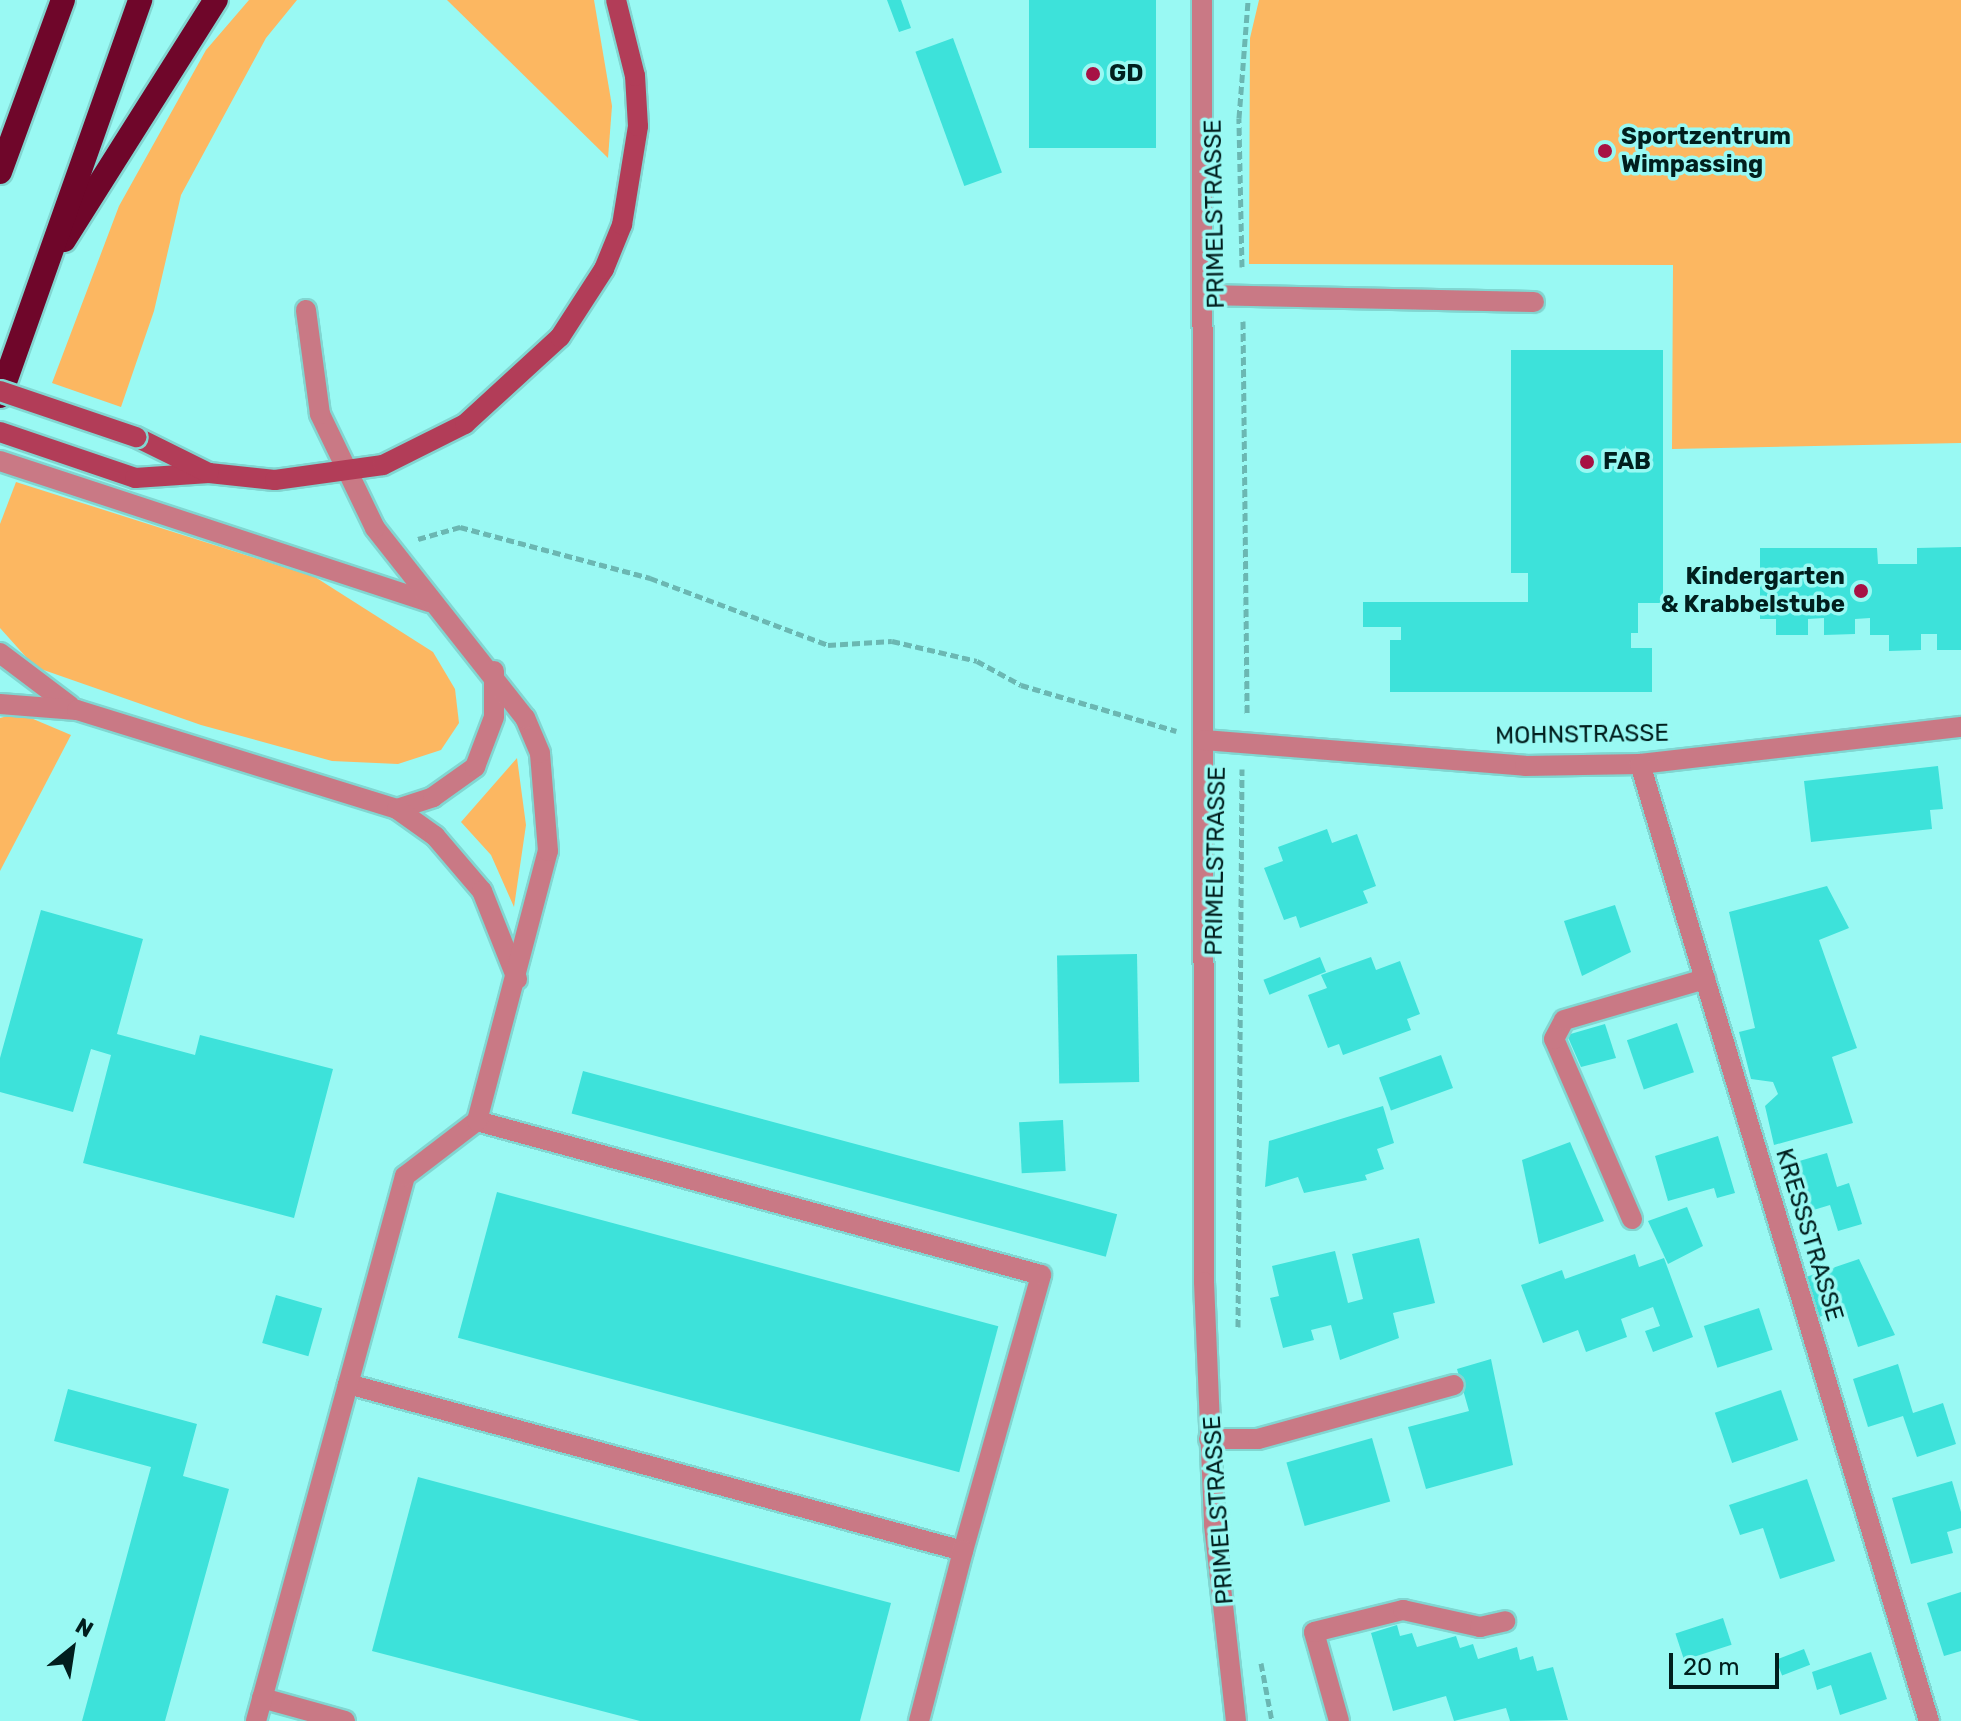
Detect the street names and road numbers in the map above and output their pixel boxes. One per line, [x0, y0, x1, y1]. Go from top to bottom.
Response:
street label: PRIMELSTRASSE [1199, 119, 1231, 309]
street label: MOHNSTRASSE [1495, 719, 1669, 751]
street label: PRIMELSTRASSE [1200, 766, 1232, 956]
street label: KRESSSTRASSE [1769, 1145, 1849, 1325]
street label: PRIMELSTRASSE [1198, 1415, 1240, 1605]

